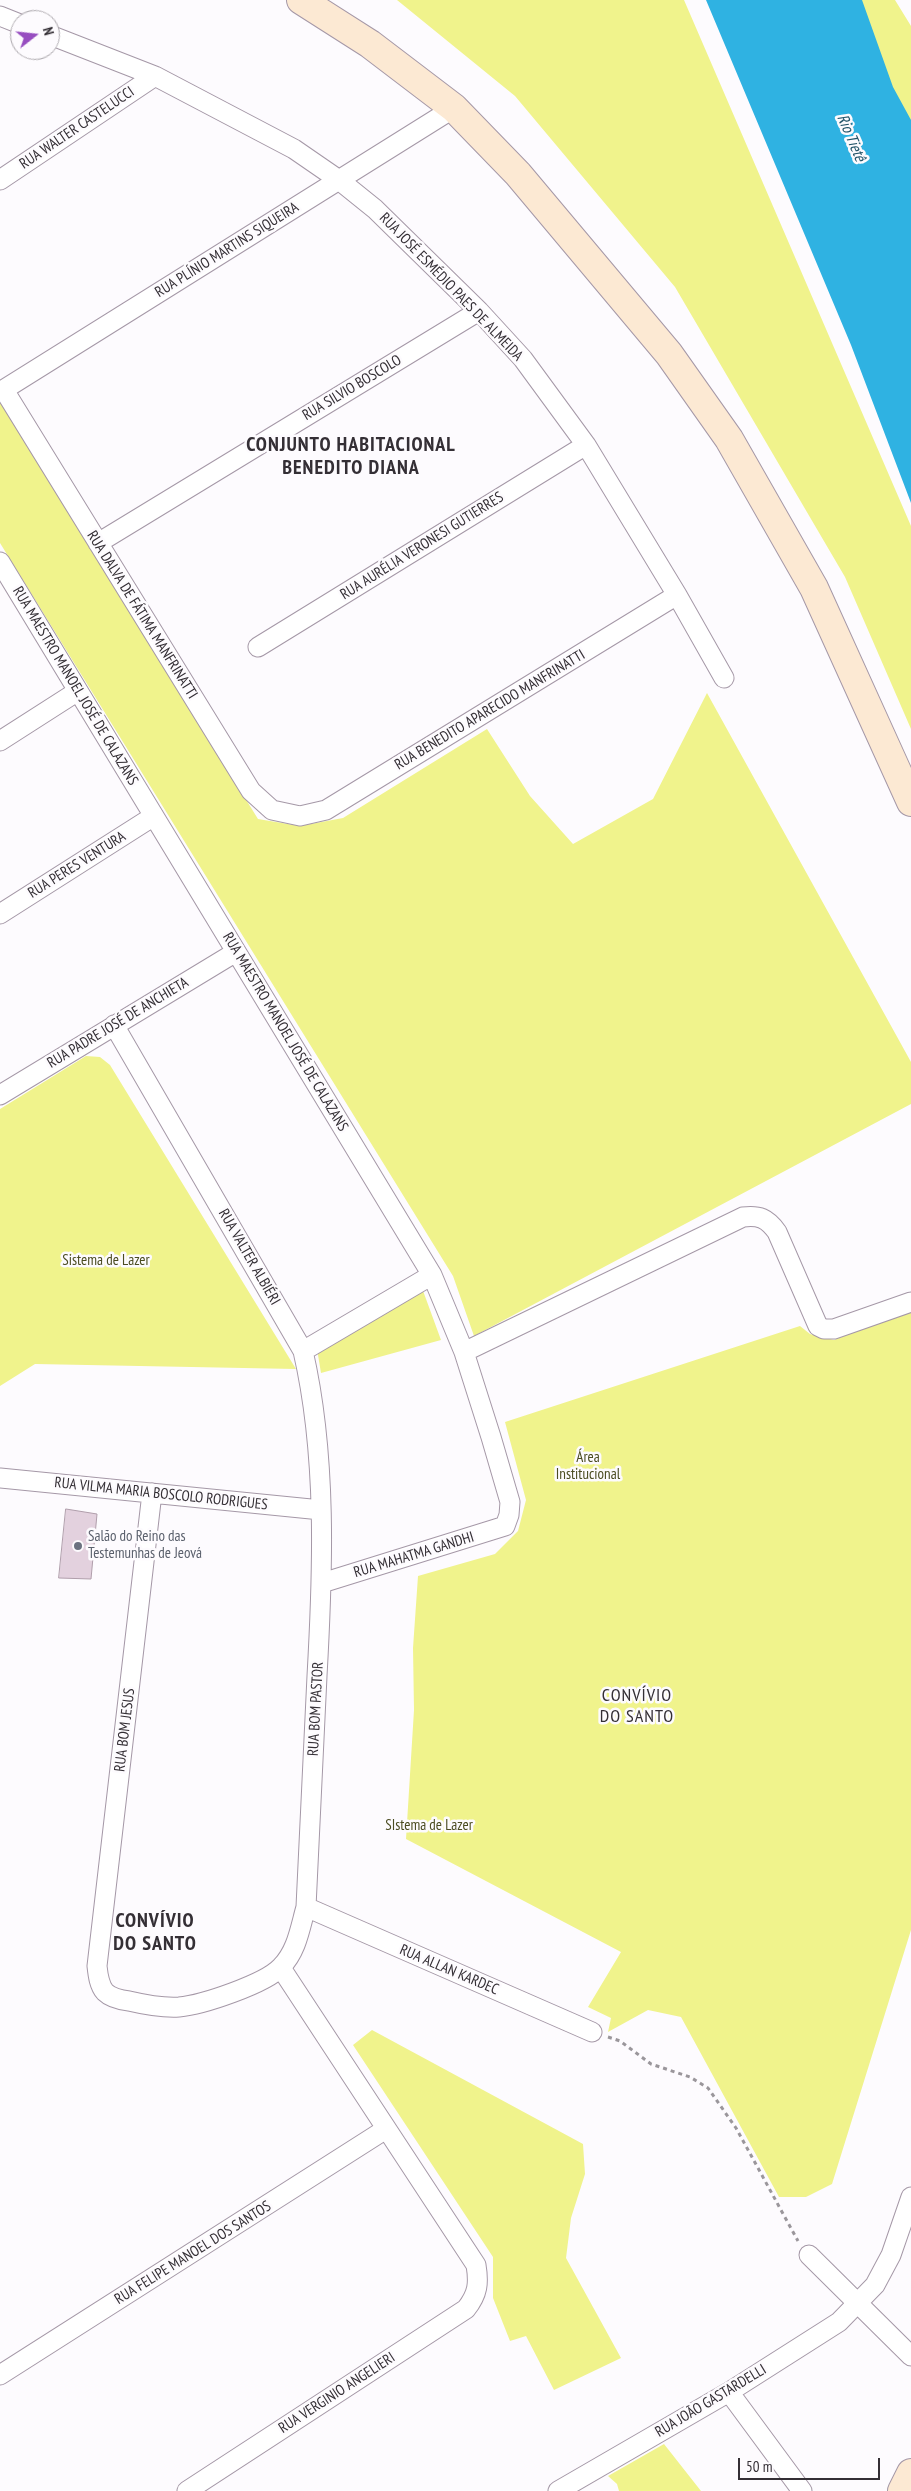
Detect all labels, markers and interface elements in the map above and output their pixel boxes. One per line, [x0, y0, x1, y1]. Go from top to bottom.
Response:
north arrow [10, 10, 60, 60]
text: N [39, 25, 58, 37]
street label: RUA WALTER CASTELUCCI [16, 83, 138, 173]
water label: Rio Tietê [832, 111, 870, 165]
street label: RUA PLÍNIO MARTINS SIQUEIRA [152, 198, 302, 302]
street label: RUA JOSÉ ESMÉDIO PAES DE ALMEIDA [375, 209, 527, 365]
street label: RUA SILVIO BOSCOLO [299, 351, 405, 425]
district label: CONJUNTO HABITACIONAL BENEDITO DIANA [244, 433, 458, 480]
street label: RUA AURÉLIA VERONESI GUTIERRES [337, 488, 507, 604]
street label: RUA DALVA DE FÁTIMA MANFRINATTI [83, 528, 201, 702]
street label: RUA MAESTRO MANOEL JOSÉ DE CALAZANS [8, 583, 142, 789]
street label: RUA BENEDITO APARECIDO MANFRINATTI [392, 646, 588, 774]
street label: RUA PERES VENTURA [25, 828, 129, 902]
street label: RUA MAESTRO MANOEL JOSÉ DE CALAZANS [218, 929, 352, 1135]
street label: RUA PADRE JOSÉ DE ANCHIETA [44, 974, 192, 1072]
street label: RUA VALTER ALBIÉRI [214, 1206, 284, 1308]
park label: Sistema de Lazer [62, 1252, 150, 1270]
park label: Área Institucional [556, 1449, 620, 1484]
street label: RUA VILMA MARIA BOSCOLO RODRIGUES [53, 1474, 269, 1514]
place label: Salão do Reino das Testemunhas de Jeová [88, 1528, 202, 1563]
street label: RUA MAHATMA GANDHI [352, 1528, 476, 1582]
marker: Salão do Reino das Testemunhas de Jeová [72, 1540, 84, 1552]
street label: RUA BOM PASTOR [305, 1661, 327, 1757]
district label: CONVÍVIO DO SANTO [599, 1685, 675, 1728]
street label: RUA BOM JESUS [111, 1687, 139, 1773]
park label: SIstema de Lazer [385, 1817, 473, 1835]
district label: CONVÍVIO DO SANTO [112, 1909, 198, 1956]
street label: RUA ALLAN KARDEC [397, 1941, 501, 1999]
street label: RUA FELIPE MANOEL DOS SANTOS [112, 2197, 274, 2309]
street label: RUA VERGINIO ANGELIERI [275, 2349, 399, 2437]
street label: RUA JOÃO GASTARDELLI [652, 2361, 770, 2441]
scale bar [741, 2448, 884, 2480]
text: 50 m [746, 2457, 772, 2476]

